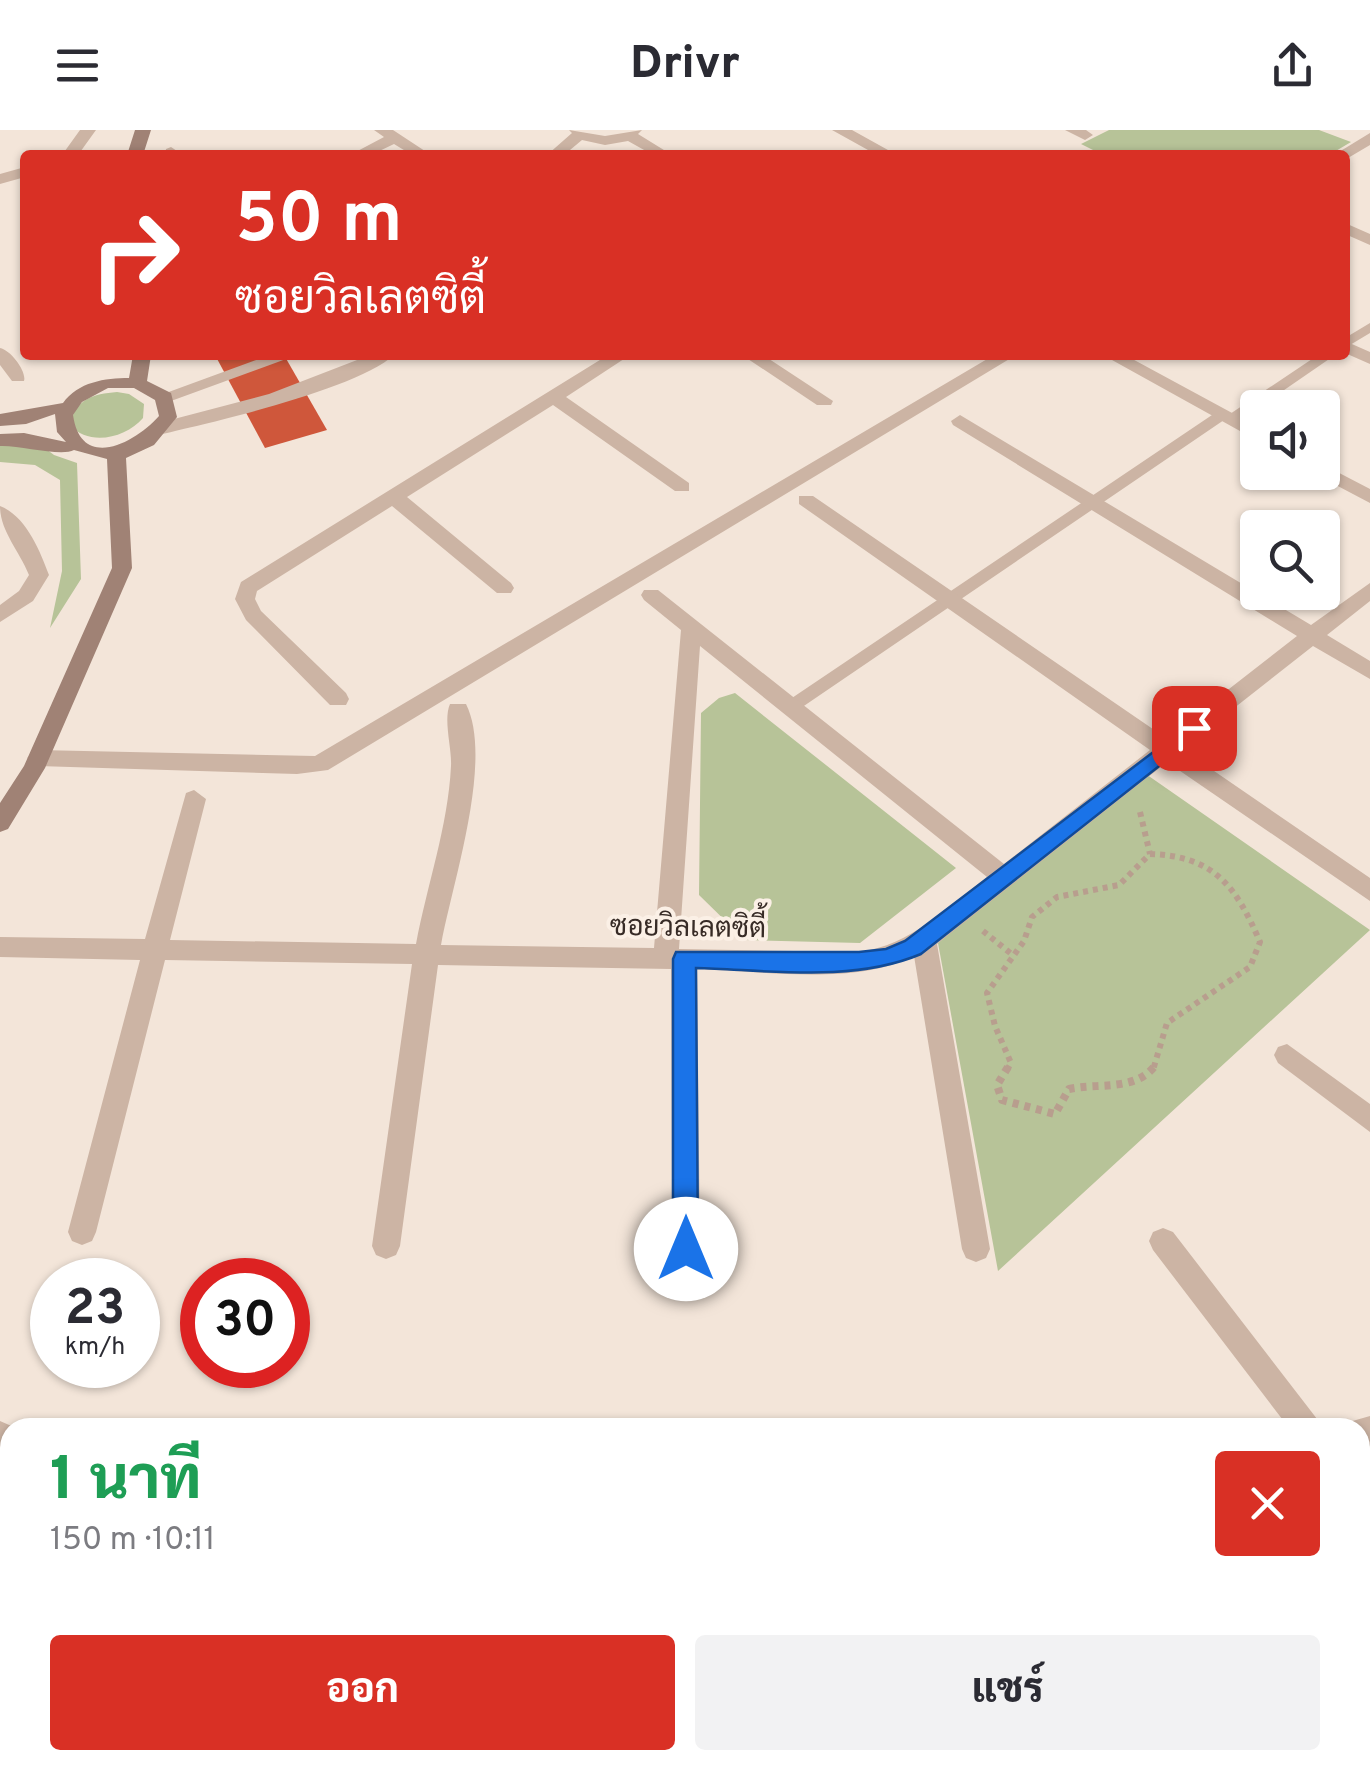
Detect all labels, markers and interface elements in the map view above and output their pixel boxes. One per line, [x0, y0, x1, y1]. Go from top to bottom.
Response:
text: Drivr [630, 37, 740, 94]
icon: menu [50, 38, 105, 93]
icon: share [1265, 38, 1320, 93]
text: 50 m [235, 178, 402, 267]
icon: right [70, 190, 200, 320]
text: ซอยวิลเลตซิตี้ [235, 273, 486, 330]
map controls [1240, 390, 1340, 610]
button: sound [1240, 390, 1340, 490]
button: search [1240, 510, 1340, 610]
pin [1152, 686, 1237, 771]
icon: arrive [1167, 701, 1222, 756]
street label: ซอยวิลเลตซิตี้ [609, 901, 768, 948]
position arrow [634, 1197, 738, 1301]
speed limit sign: 30 [180, 1258, 310, 1388]
text: 23 [65, 1279, 125, 1342]
text: km/h [65, 1332, 125, 1364]
text: 1 นาที [50, 1445, 201, 1521]
button: close [1215, 1451, 1320, 1556]
text: 150 m · 10:11 [50, 1521, 216, 1561]
button: ออก [50, 1635, 675, 1750]
button: แชร์ [695, 1635, 1320, 1750]

